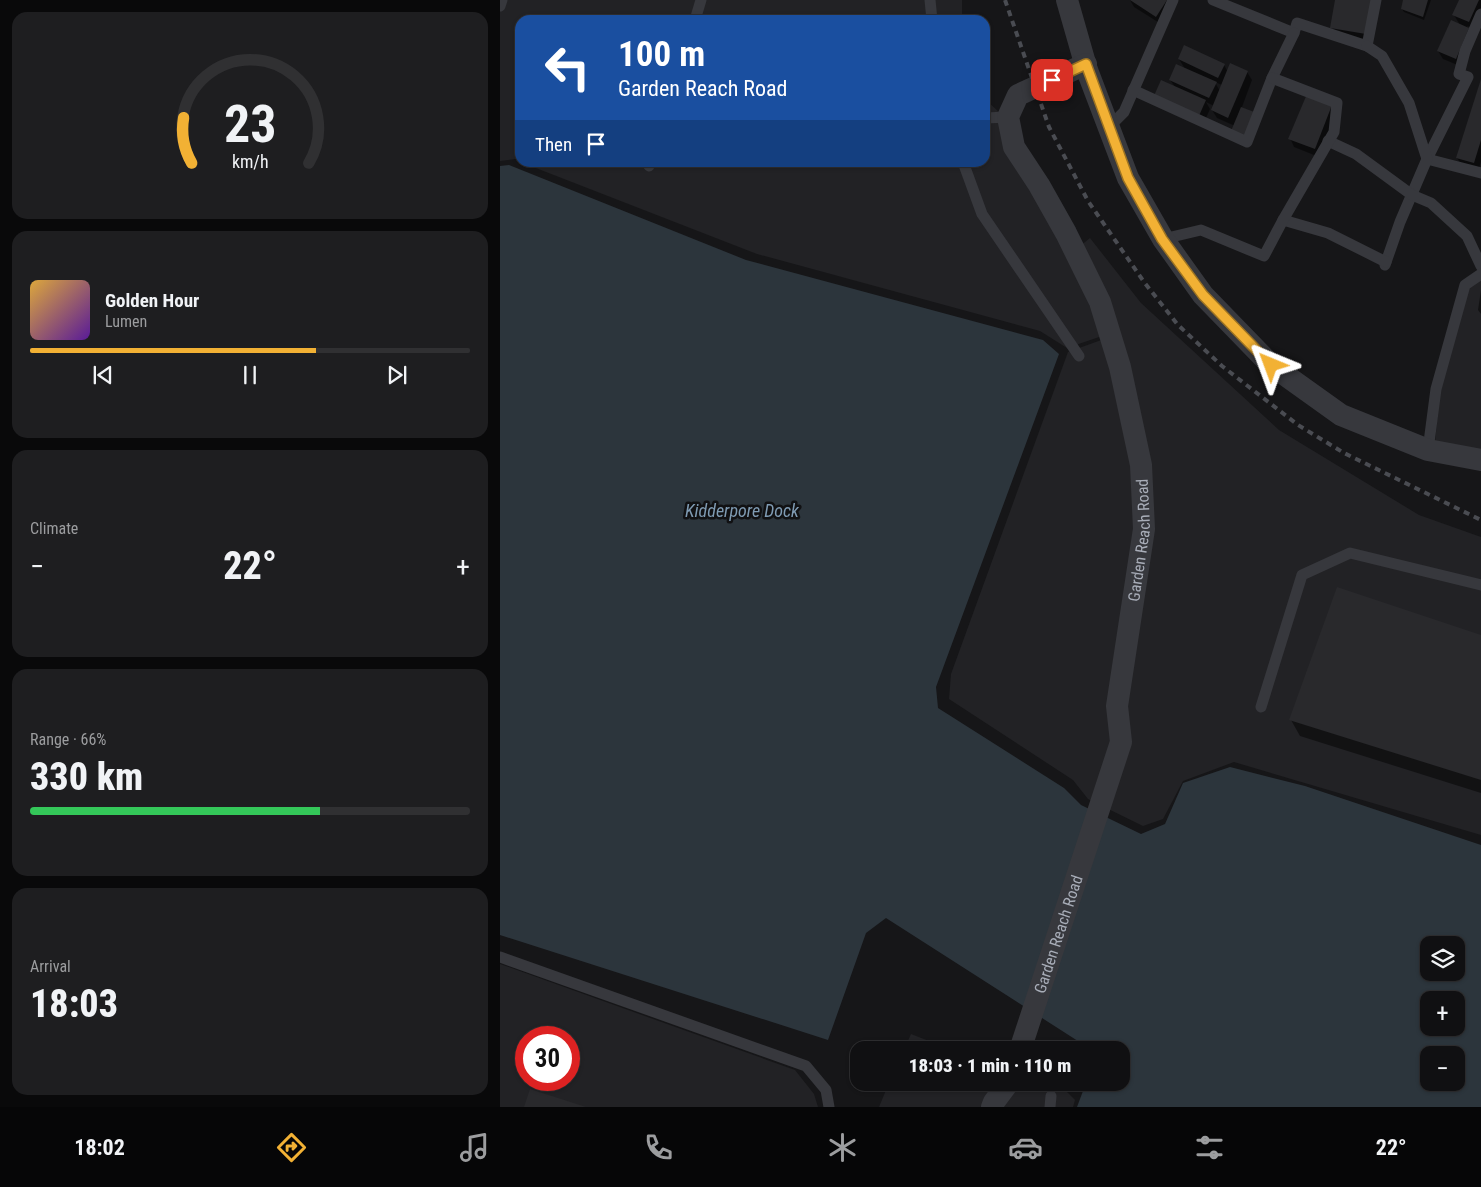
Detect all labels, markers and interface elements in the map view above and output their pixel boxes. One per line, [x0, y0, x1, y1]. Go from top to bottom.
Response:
text: 100 m [618, 34, 705, 75]
icon: left [535, 35, 600, 100]
pin [1031, 59, 1073, 101]
icon: arrive [1038, 66, 1066, 94]
text: Garden Reach Road [618, 76, 788, 101]
text: 23 [224, 94, 276, 155]
icon: arrive [582, 130, 610, 158]
text: Then [535, 133, 572, 156]
text: km/h [232, 151, 268, 172]
text: Golden Hour [105, 289, 199, 312]
text: Lumen [105, 312, 147, 331]
position arrow [1244, 338, 1296, 390]
icon: previous [89, 361, 117, 389]
icon: pause [236, 361, 264, 389]
icon: next [383, 361, 411, 389]
street label: Garden Reach Road [1124, 478, 1154, 603]
water label: Kidderpore Dock [685, 500, 800, 521]
text: Climate [30, 519, 78, 538]
text: 22° [223, 544, 277, 588]
text: − [30, 550, 44, 583]
text: + [456, 550, 470, 583]
text: Range · 66% [30, 730, 106, 749]
text: 330 km [30, 755, 143, 799]
street label: Garden Reach Road [1030, 873, 1086, 996]
map controls [1420, 936, 1465, 1091]
button: layers [1420, 936, 1465, 981]
text: Arrival [30, 957, 71, 976]
text: 18:03 [30, 982, 118, 1026]
button: + [1420, 991, 1465, 1036]
speed limit sign: 30 [515, 1026, 580, 1091]
button: − [1420, 1046, 1465, 1091]
text: 18:03 · 1 min · 110 m [909, 1054, 1071, 1077]
icon: directions [274, 1130, 309, 1165]
icon: music [457, 1130, 492, 1165]
icon: phone [641, 1130, 676, 1165]
icon: climate [825, 1130, 860, 1165]
icon: car [1008, 1130, 1043, 1165]
icon: filters [1192, 1130, 1227, 1165]
text: 18:02 [74, 1135, 125, 1160]
text: 22° [1376, 1135, 1407, 1160]

